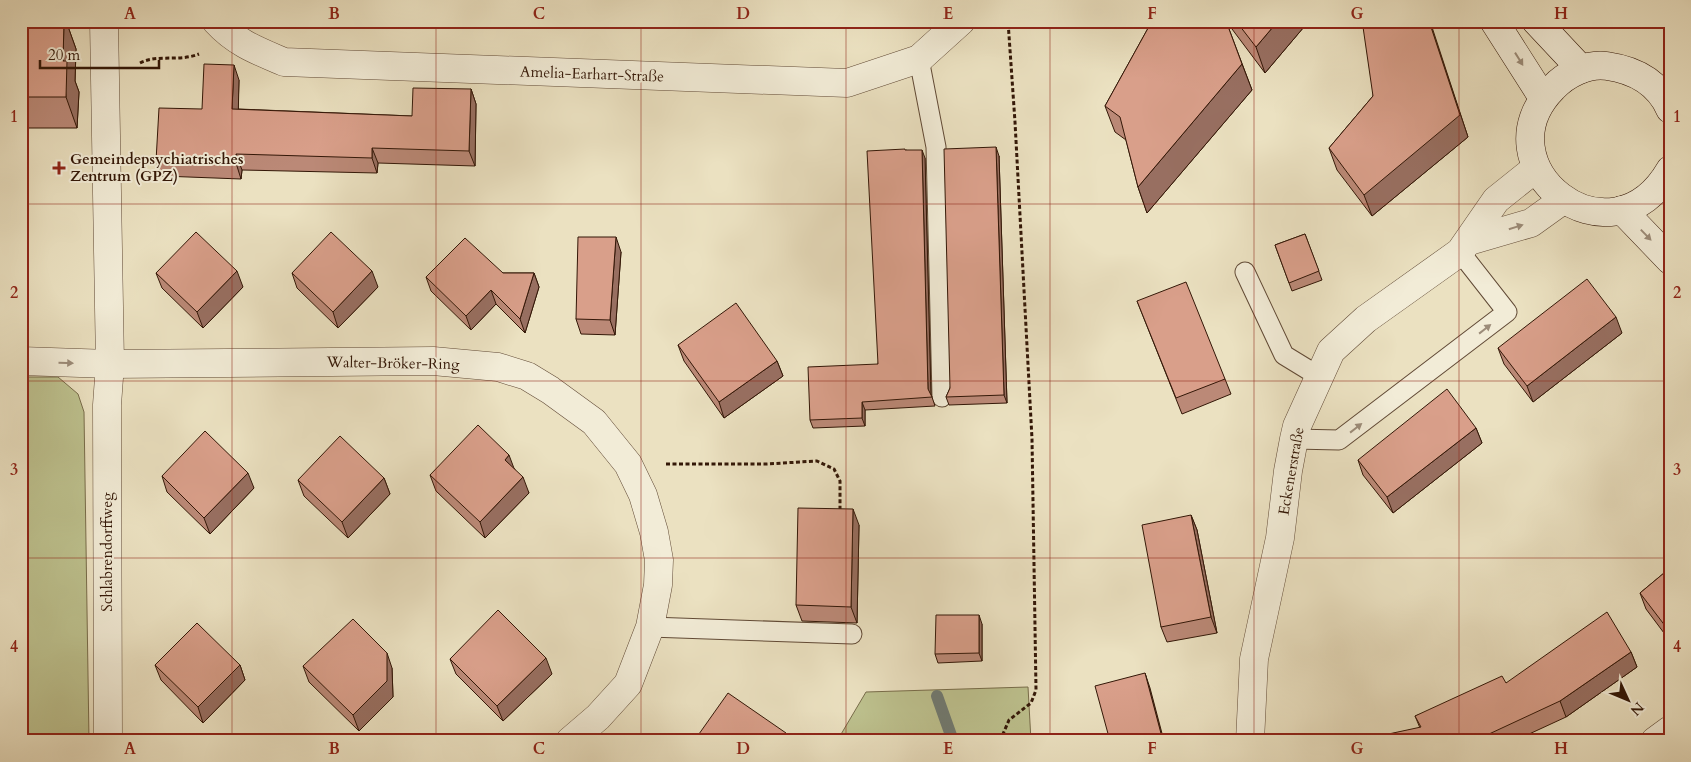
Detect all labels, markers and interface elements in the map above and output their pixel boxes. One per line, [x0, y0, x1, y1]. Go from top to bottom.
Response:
text: A [124, 3, 136, 25]
text: B [328, 3, 340, 25]
text: C [533, 3, 545, 25]
text: D [736, 3, 750, 25]
text: E [943, 3, 953, 25]
text: F [1147, 3, 1157, 25]
text: G [1350, 3, 1364, 25]
text: H [1554, 3, 1568, 25]
scale bar [40, 38, 159, 70]
text: 20 m [48, 45, 80, 65]
one-way arrow [1514, 53, 1523, 66]
street label: Amelia-Earhart-Straße [520, 61, 665, 87]
text: 1 [10, 106, 18, 128]
text: 1 [1673, 106, 1681, 128]
place label: Gemeindepsychiatrisches Zentrum (GPZ) [70, 149, 243, 186]
marker: Gemeindepsychiatrisches Zentrum (GPZ) [52, 161, 66, 175]
one-way arrow [1508, 223, 1523, 231]
one-way arrow [1640, 228, 1652, 240]
text: 2 [10, 282, 18, 304]
text: 2 [1673, 282, 1681, 304]
one-way arrow [1478, 323, 1491, 334]
street label: Walter-Bröker-Ring [325, 352, 460, 374]
one-way arrow [58, 359, 74, 367]
one-way arrow [1349, 422, 1362, 433]
street label: Eckenerstraße [1273, 425, 1309, 517]
text: 3 [10, 459, 18, 481]
text: 3 [1673, 459, 1681, 481]
street label: Schlabrendorffweg [97, 492, 117, 612]
text: 4 [10, 636, 18, 658]
text: 4 [1673, 636, 1681, 658]
north arrow [1604, 674, 1654, 724]
text: N [1626, 698, 1648, 720]
text: A [124, 738, 136, 760]
text: B [328, 738, 340, 760]
text: C [533, 738, 545, 760]
text: D [736, 738, 750, 760]
text: E [943, 738, 953, 760]
text: F [1147, 738, 1157, 760]
text: G [1350, 738, 1364, 760]
text: H [1554, 738, 1568, 760]

